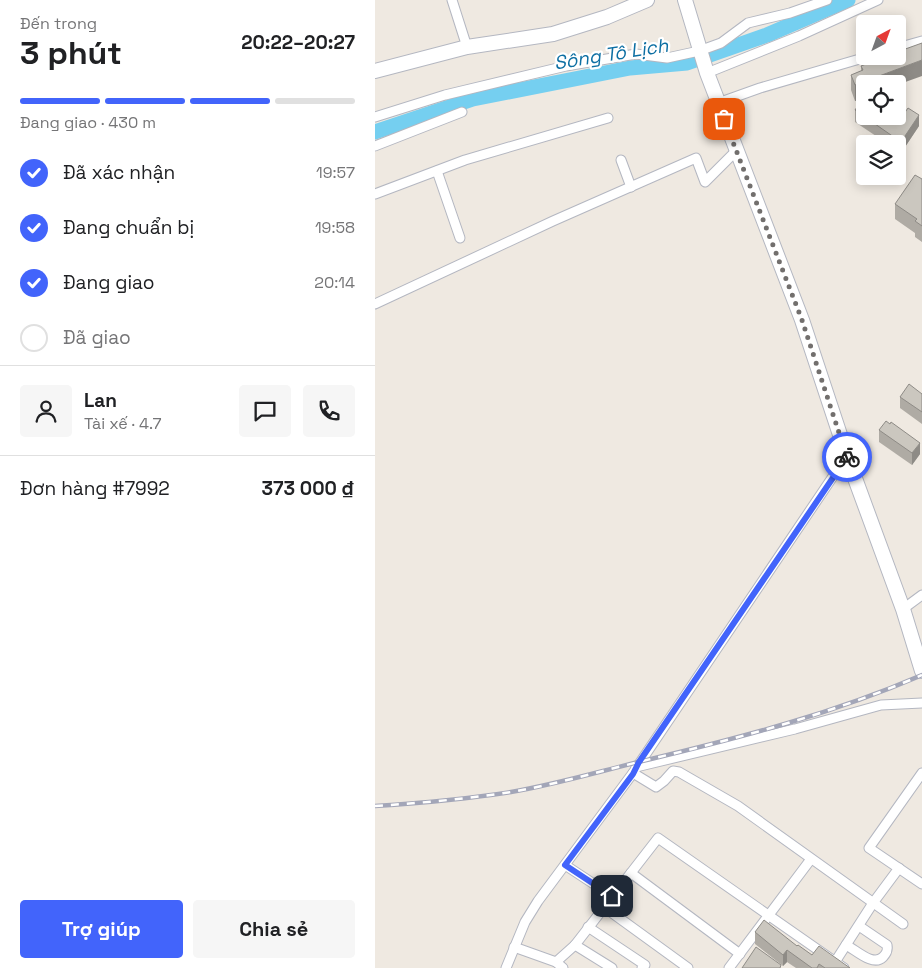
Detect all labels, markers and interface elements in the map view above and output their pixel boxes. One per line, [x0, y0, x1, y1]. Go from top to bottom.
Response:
text: Đến trong [20, 13, 97, 34]
north arrow [856, 15, 906, 65]
map controls [856, 15, 906, 185]
text: 20:22–20:27 [241, 30, 355, 55]
text: 3 phút [20, 33, 122, 73]
water label: Sông Tô Lịch [552, 33, 670, 75]
button: locate [856, 75, 906, 125]
pin [703, 98, 745, 140]
icon: bag [710, 105, 738, 133]
text: Đang giao · 430 m [20, 112, 156, 133]
button: layers [856, 135, 906, 185]
icon: check [20, 159, 48, 187]
text: Đã xác nhận [63, 160, 175, 185]
text: 19:57 [316, 162, 355, 183]
icon: check [20, 214, 48, 242]
text: Đang chuẩn bị [63, 215, 194, 240]
text: 19:58 [315, 217, 355, 238]
icon: check [20, 269, 48, 297]
text: Đang giao [63, 270, 155, 295]
text: 20:14 [314, 272, 355, 293]
text: Đã giao [63, 325, 131, 350]
button: person [20, 385, 72, 437]
button: chat [239, 385, 291, 437]
button: phone [303, 385, 355, 437]
text: Lan [84, 388, 117, 413]
text: Tài xế · 4.7 [84, 413, 161, 434]
courier [822, 432, 872, 482]
icon: bike [833, 443, 861, 471]
text: Đơn hàng #7992 [20, 476, 170, 501]
text: 373 000 ₫ [261, 476, 355, 501]
pin [591, 875, 633, 917]
icon: home [598, 882, 626, 910]
button: Trợ giúp [20, 900, 183, 958]
button: Chia sẻ [193, 900, 355, 958]

